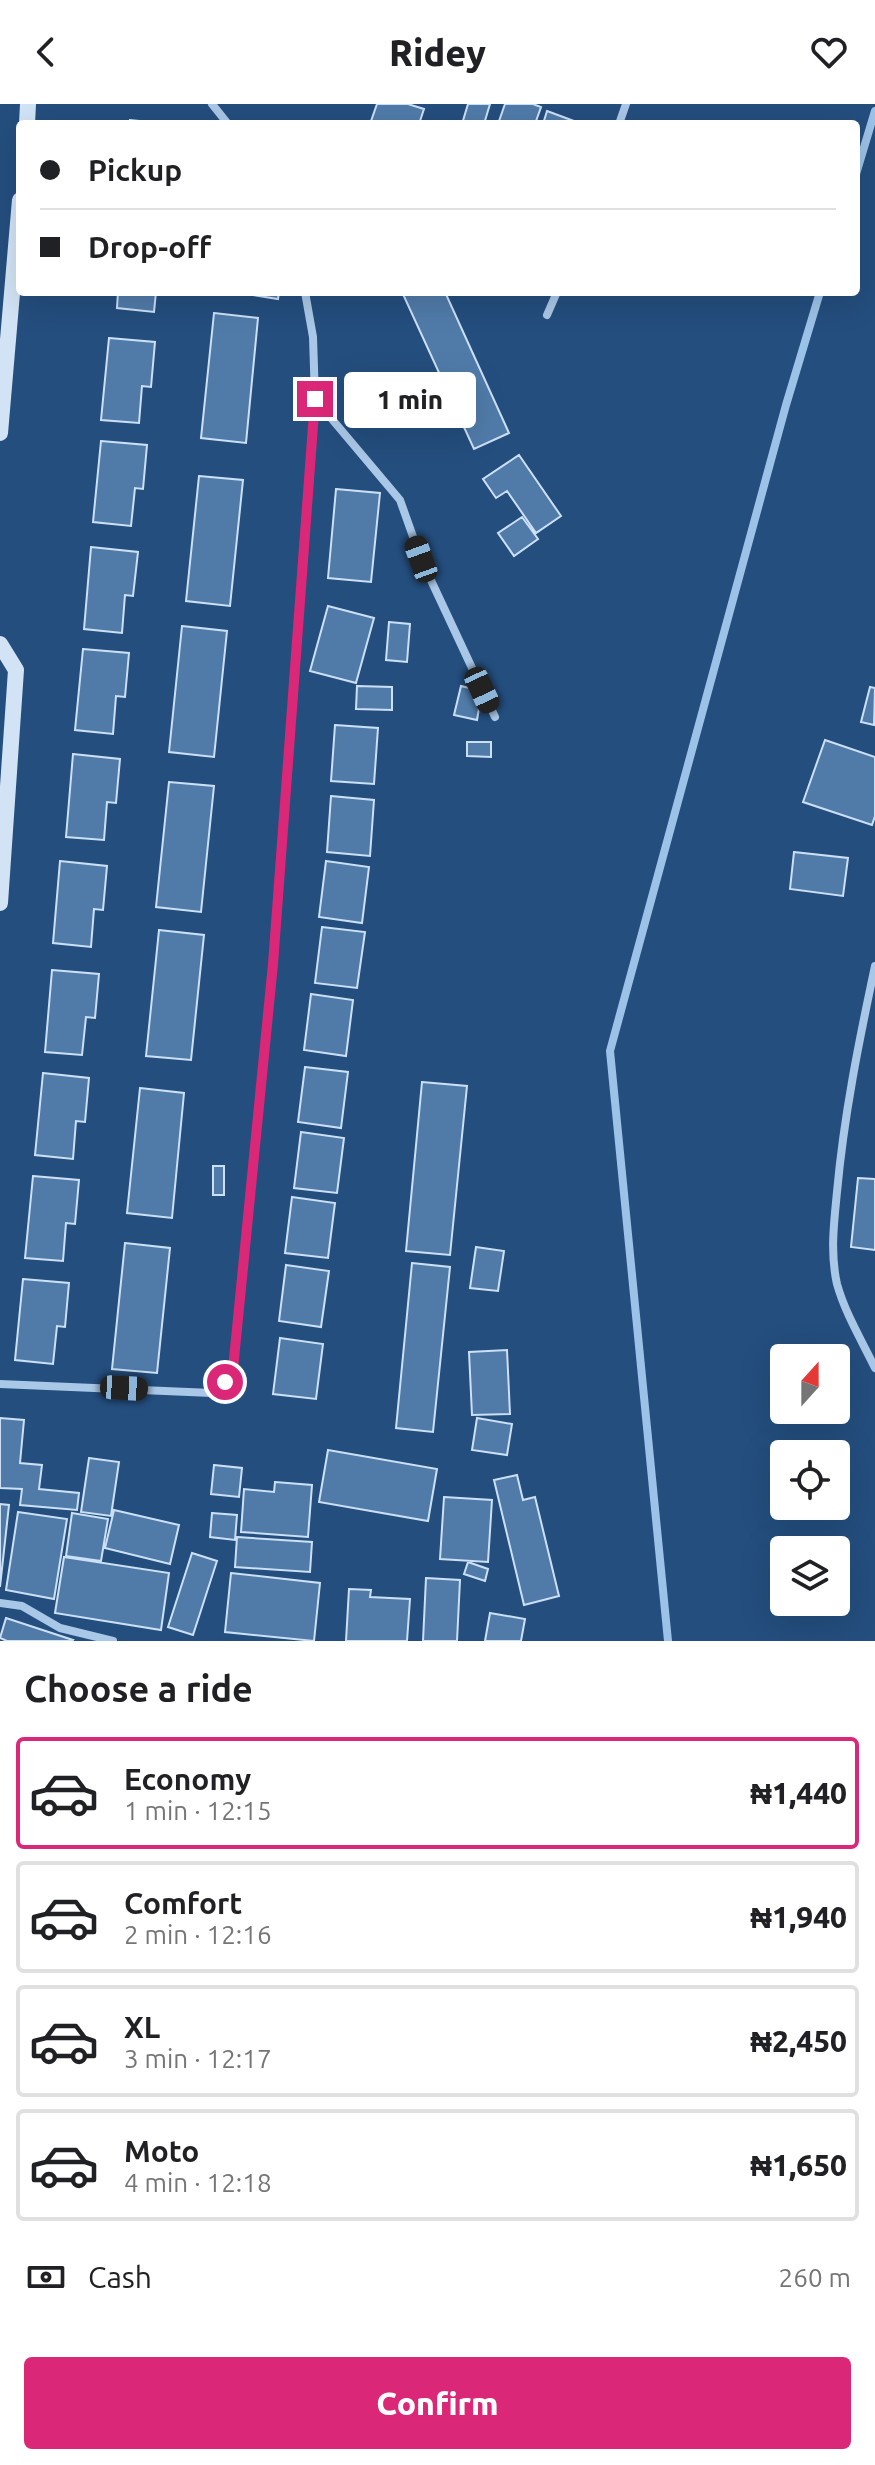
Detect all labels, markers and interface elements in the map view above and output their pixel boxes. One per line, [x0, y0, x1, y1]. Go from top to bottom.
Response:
icon: back [24, 30, 68, 74]
icon: heart [807, 30, 851, 74]
text: Ridey [389, 32, 486, 73]
text: Pickup [88, 153, 182, 187]
text: Drop-off [88, 230, 211, 264]
callout: 1 min [343, 371, 475, 427]
route end [297, 381, 333, 417]
text: 1 min [377, 385, 443, 414]
car [402, 532, 440, 586]
car [461, 663, 503, 717]
north arrow [770, 1344, 850, 1424]
map controls [770, 1344, 850, 1616]
route start [207, 1364, 243, 1400]
car [99, 1375, 149, 1401]
button: locate [770, 1440, 850, 1520]
button: layers [770, 1536, 850, 1616]
text: Choose a ride [24, 1668, 253, 1709]
icon: car [28, 1757, 100, 1829]
text: Economy [124, 1762, 251, 1796]
text: ₦1,440 [750, 1776, 847, 1810]
text: 1 min · 12:15 [124, 1796, 272, 1825]
icon: car [28, 1881, 100, 1953]
text: Comfort [124, 1886, 242, 1920]
text: ₦1,940 [750, 1900, 847, 1934]
text: 2 min · 12:16 [124, 1920, 272, 1949]
icon: car [28, 2005, 100, 2077]
text: XL [124, 2010, 160, 2044]
text: ₦2,450 [750, 2024, 847, 2058]
text: 3 min · 12:17 [124, 2044, 272, 2073]
icon: car [28, 2129, 100, 2201]
text: Moto [124, 2134, 199, 2168]
text: ₦1,650 [750, 2148, 847, 2182]
text: 4 min · 12:18 [124, 2168, 272, 2197]
icon: cash [24, 2255, 68, 2299]
text: Cash [88, 2260, 152, 2294]
text: 260 m [779, 2263, 851, 2292]
button: Confirm [24, 2357, 851, 2449]

